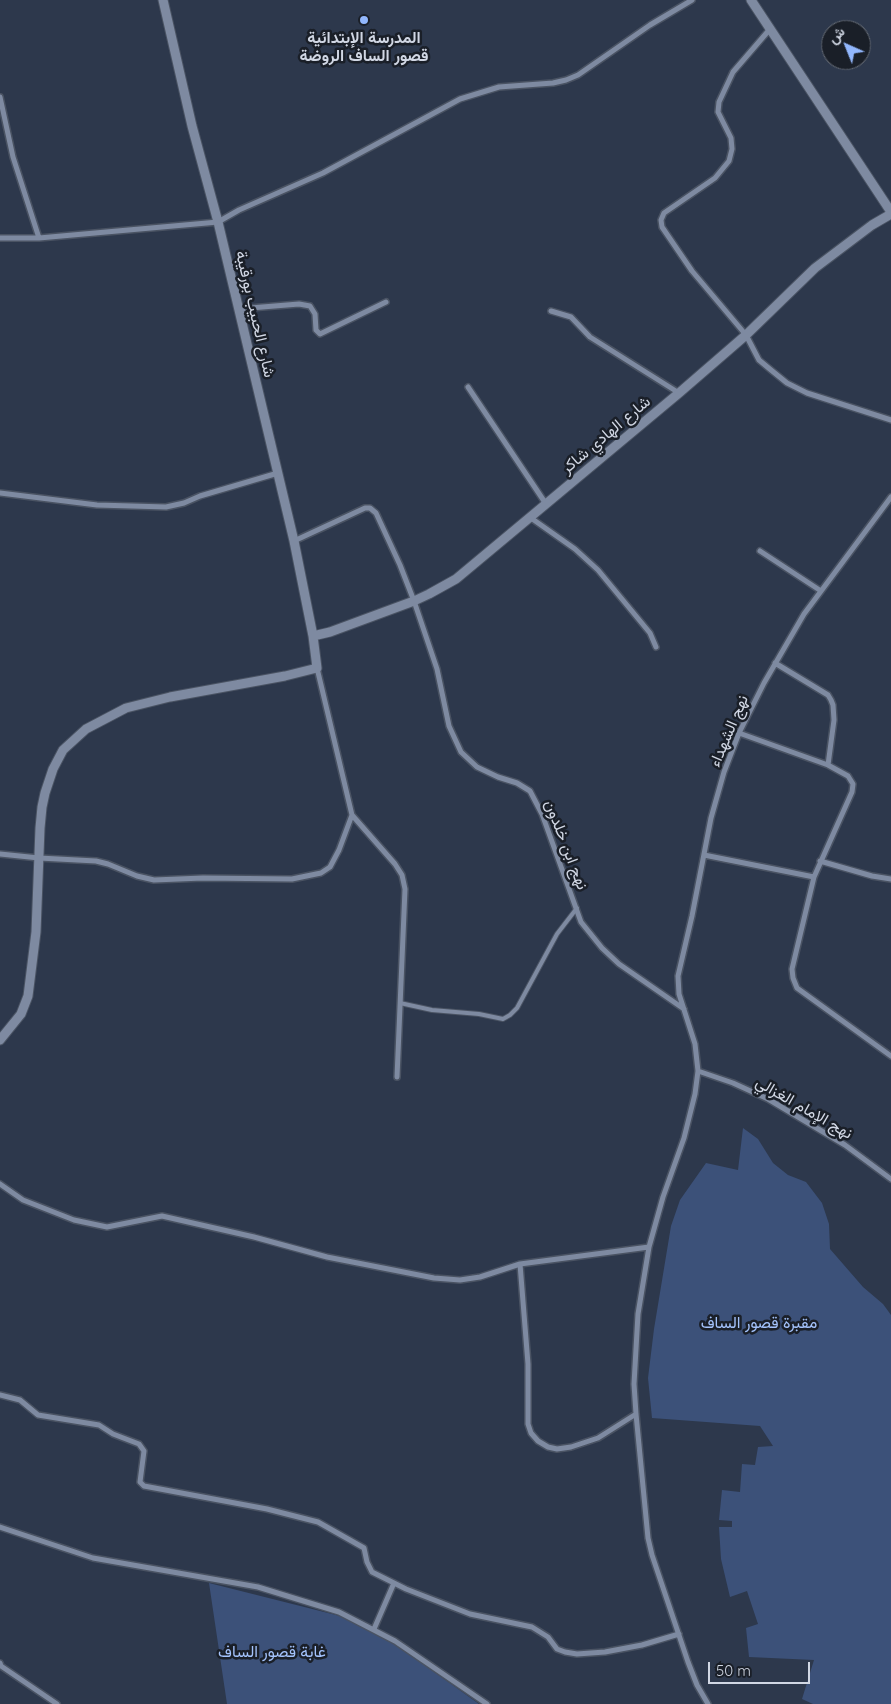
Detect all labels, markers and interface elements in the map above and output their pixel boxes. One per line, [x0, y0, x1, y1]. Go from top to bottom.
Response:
marker: المدرسة الإبتدائية قصور الساف الروضة [358, 14, 370, 26]
north arrow [821, 20, 871, 70]
text: ش [824, 23, 849, 47]
place label: المدرسة الإبتدائية قصور الساف الروضة [300, 28, 428, 66]
street label: شارع الحبيب بورقيبة [231, 249, 279, 379]
street label: شارع الهادي شاكر [558, 392, 654, 478]
street label: نهج الشهداء [705, 692, 753, 770]
street label: نهج ابن خلدون [540, 797, 592, 893]
street label: نهج الإمام الغزالي [752, 1073, 856, 1143]
park label: مقبرة قصور الساف [701, 1313, 817, 1333]
park label: غابة قصور الساف [218, 1642, 326, 1662]
scale bar [711, 1652, 814, 1684]
text: 50 m [716, 1661, 751, 1680]

